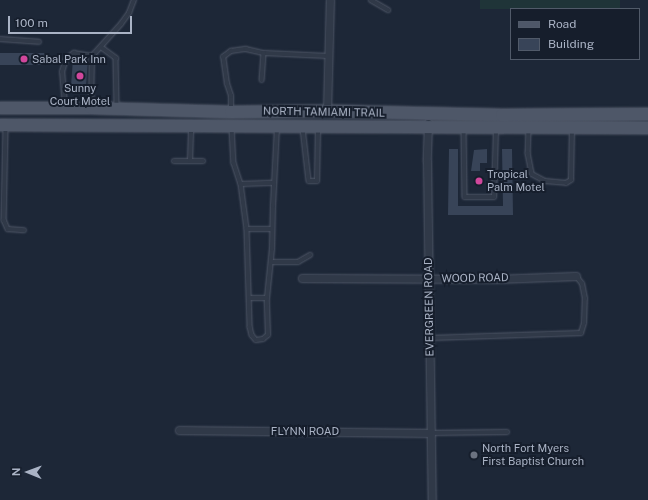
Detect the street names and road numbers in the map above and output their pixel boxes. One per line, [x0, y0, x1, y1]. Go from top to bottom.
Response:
street label: NORTH TAMIAMI TRAIL [263, 104, 385, 120]
street label: EVERGREEN ROAD [422, 257, 436, 357]
street label: WOOD ROAD [441, 271, 509, 285]
street label: FLYNN ROAD [271, 424, 339, 438]

